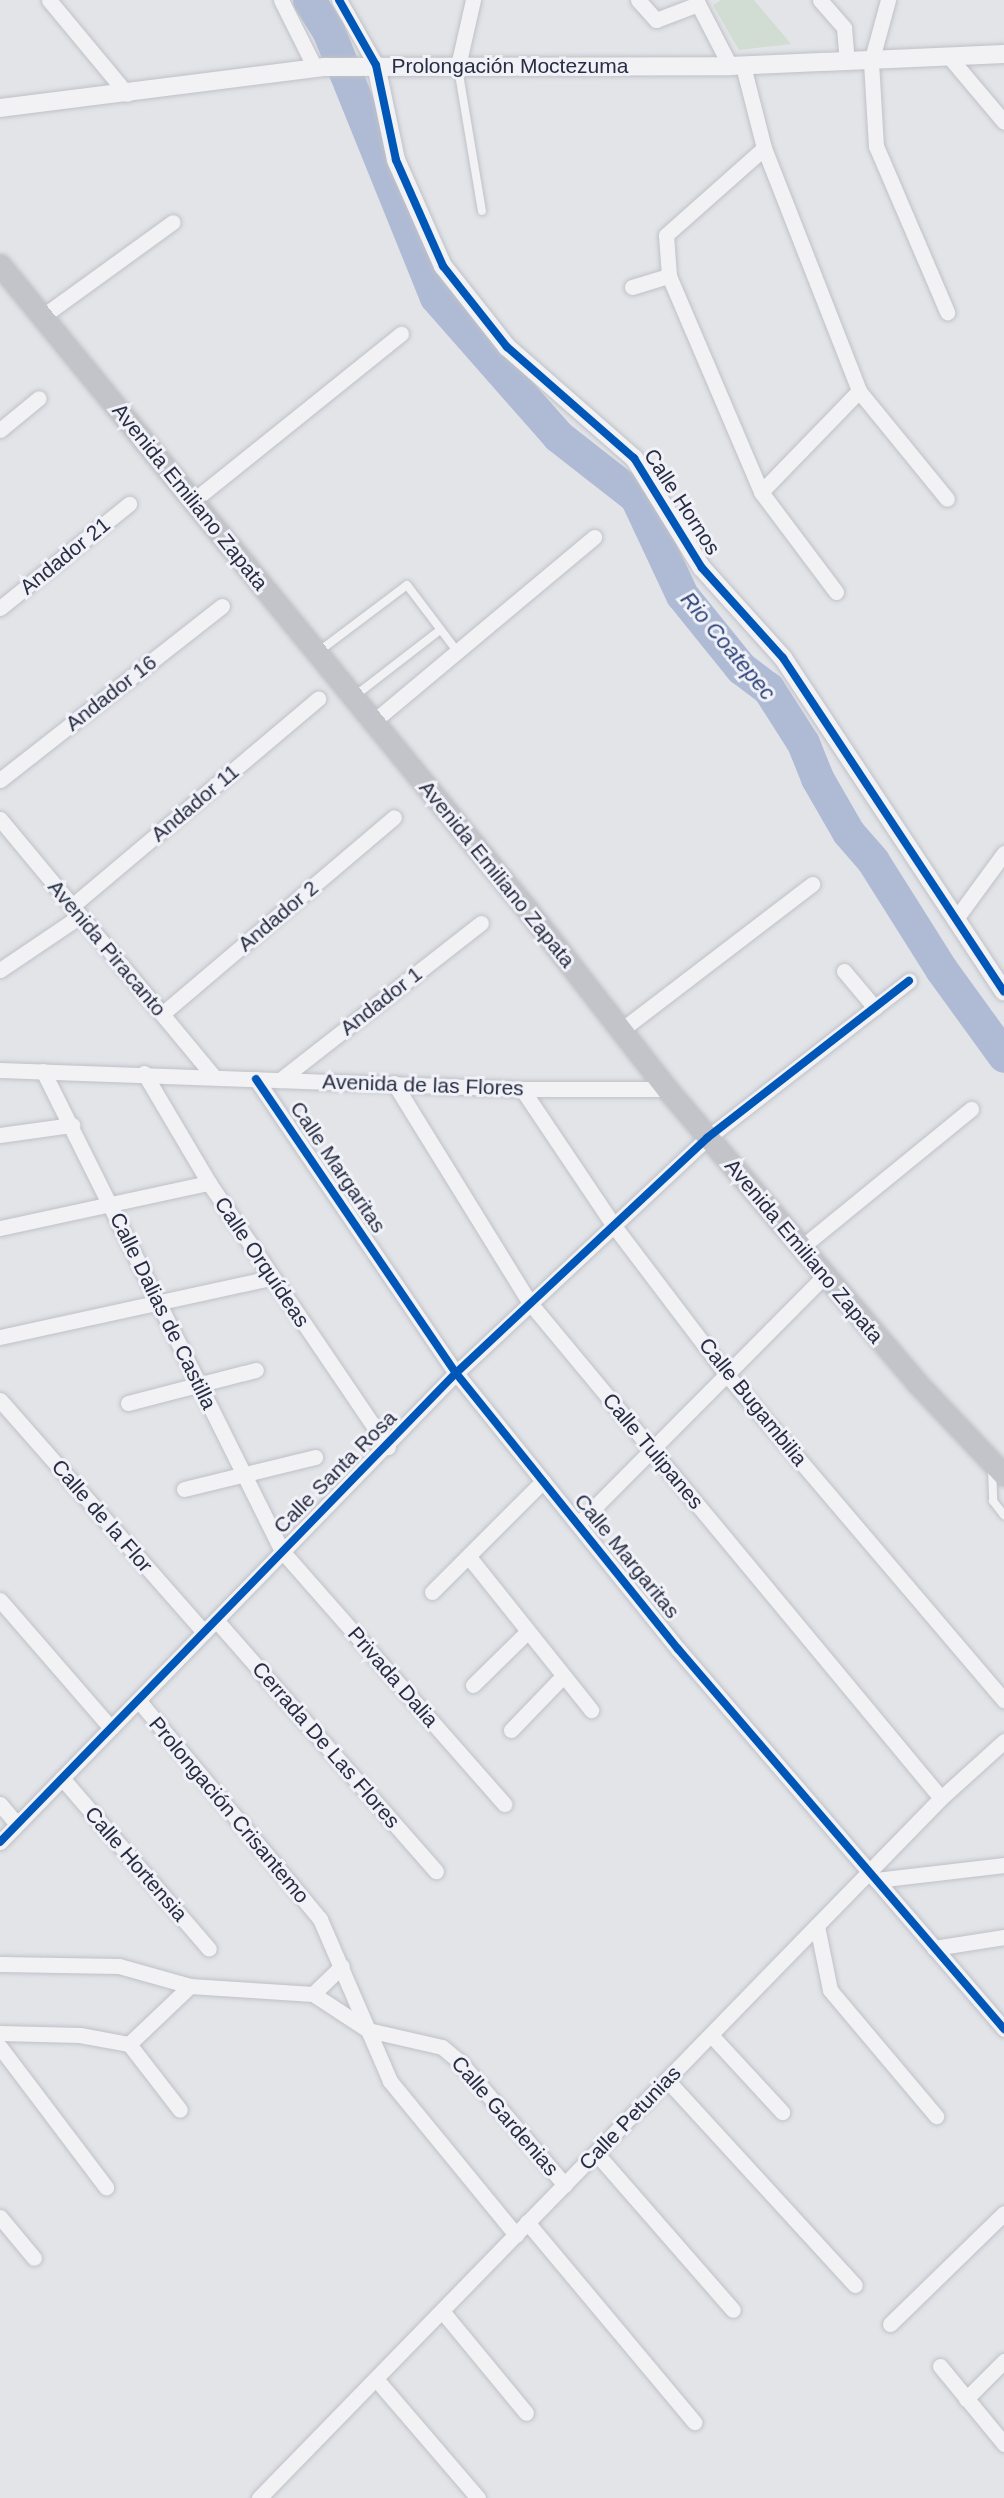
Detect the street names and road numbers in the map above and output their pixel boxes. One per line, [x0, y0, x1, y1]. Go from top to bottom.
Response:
street label: Prolongación Moctezuma [392, 53, 628, 79]
street label: Avenida Emiliano Zapata [107, 398, 273, 596]
street label: Calle Hornos [638, 444, 726, 560]
street label: Andador 21 [15, 512, 115, 600]
street label: Andador 16 [60, 650, 162, 736]
street label: Andador 11 [146, 759, 244, 847]
street label: Avenida Emiliano Zapata [414, 775, 580, 973]
street label: Avenida Piracanto [43, 875, 171, 1021]
street label: Andador 2 [233, 875, 323, 957]
street label: Andador 1 [335, 961, 427, 1041]
street label: Avenida de las Flores [322, 1069, 524, 1101]
street label: Calle Margaritas [285, 1097, 391, 1237]
street label: Avenida Emiliano Zapata [719, 1154, 889, 1348]
street label: Calle Orquídeas [209, 1192, 315, 1332]
street label: Calle Dalias de Castilla [104, 1208, 222, 1414]
street label: Calle Bugambilia [694, 1333, 812, 1471]
street label: Calle Tulipanes [597, 1388, 709, 1514]
street label: Calle Santa Rosa [268, 1405, 402, 1539]
street label: Calle de la Flor [46, 1454, 158, 1578]
street label: Calle Margaritas [569, 1489, 685, 1623]
street label: Privada Dalia [343, 1622, 443, 1732]
street label: Cerrada De Las Flores [247, 1657, 405, 1833]
street label: Prolongación Crisantemo [144, 1712, 314, 1908]
street label: Calle Hortensia [79, 1802, 193, 1926]
street label: Calle Gardenias [446, 2051, 564, 2181]
street label: Calle Petunias [574, 2061, 686, 2175]

